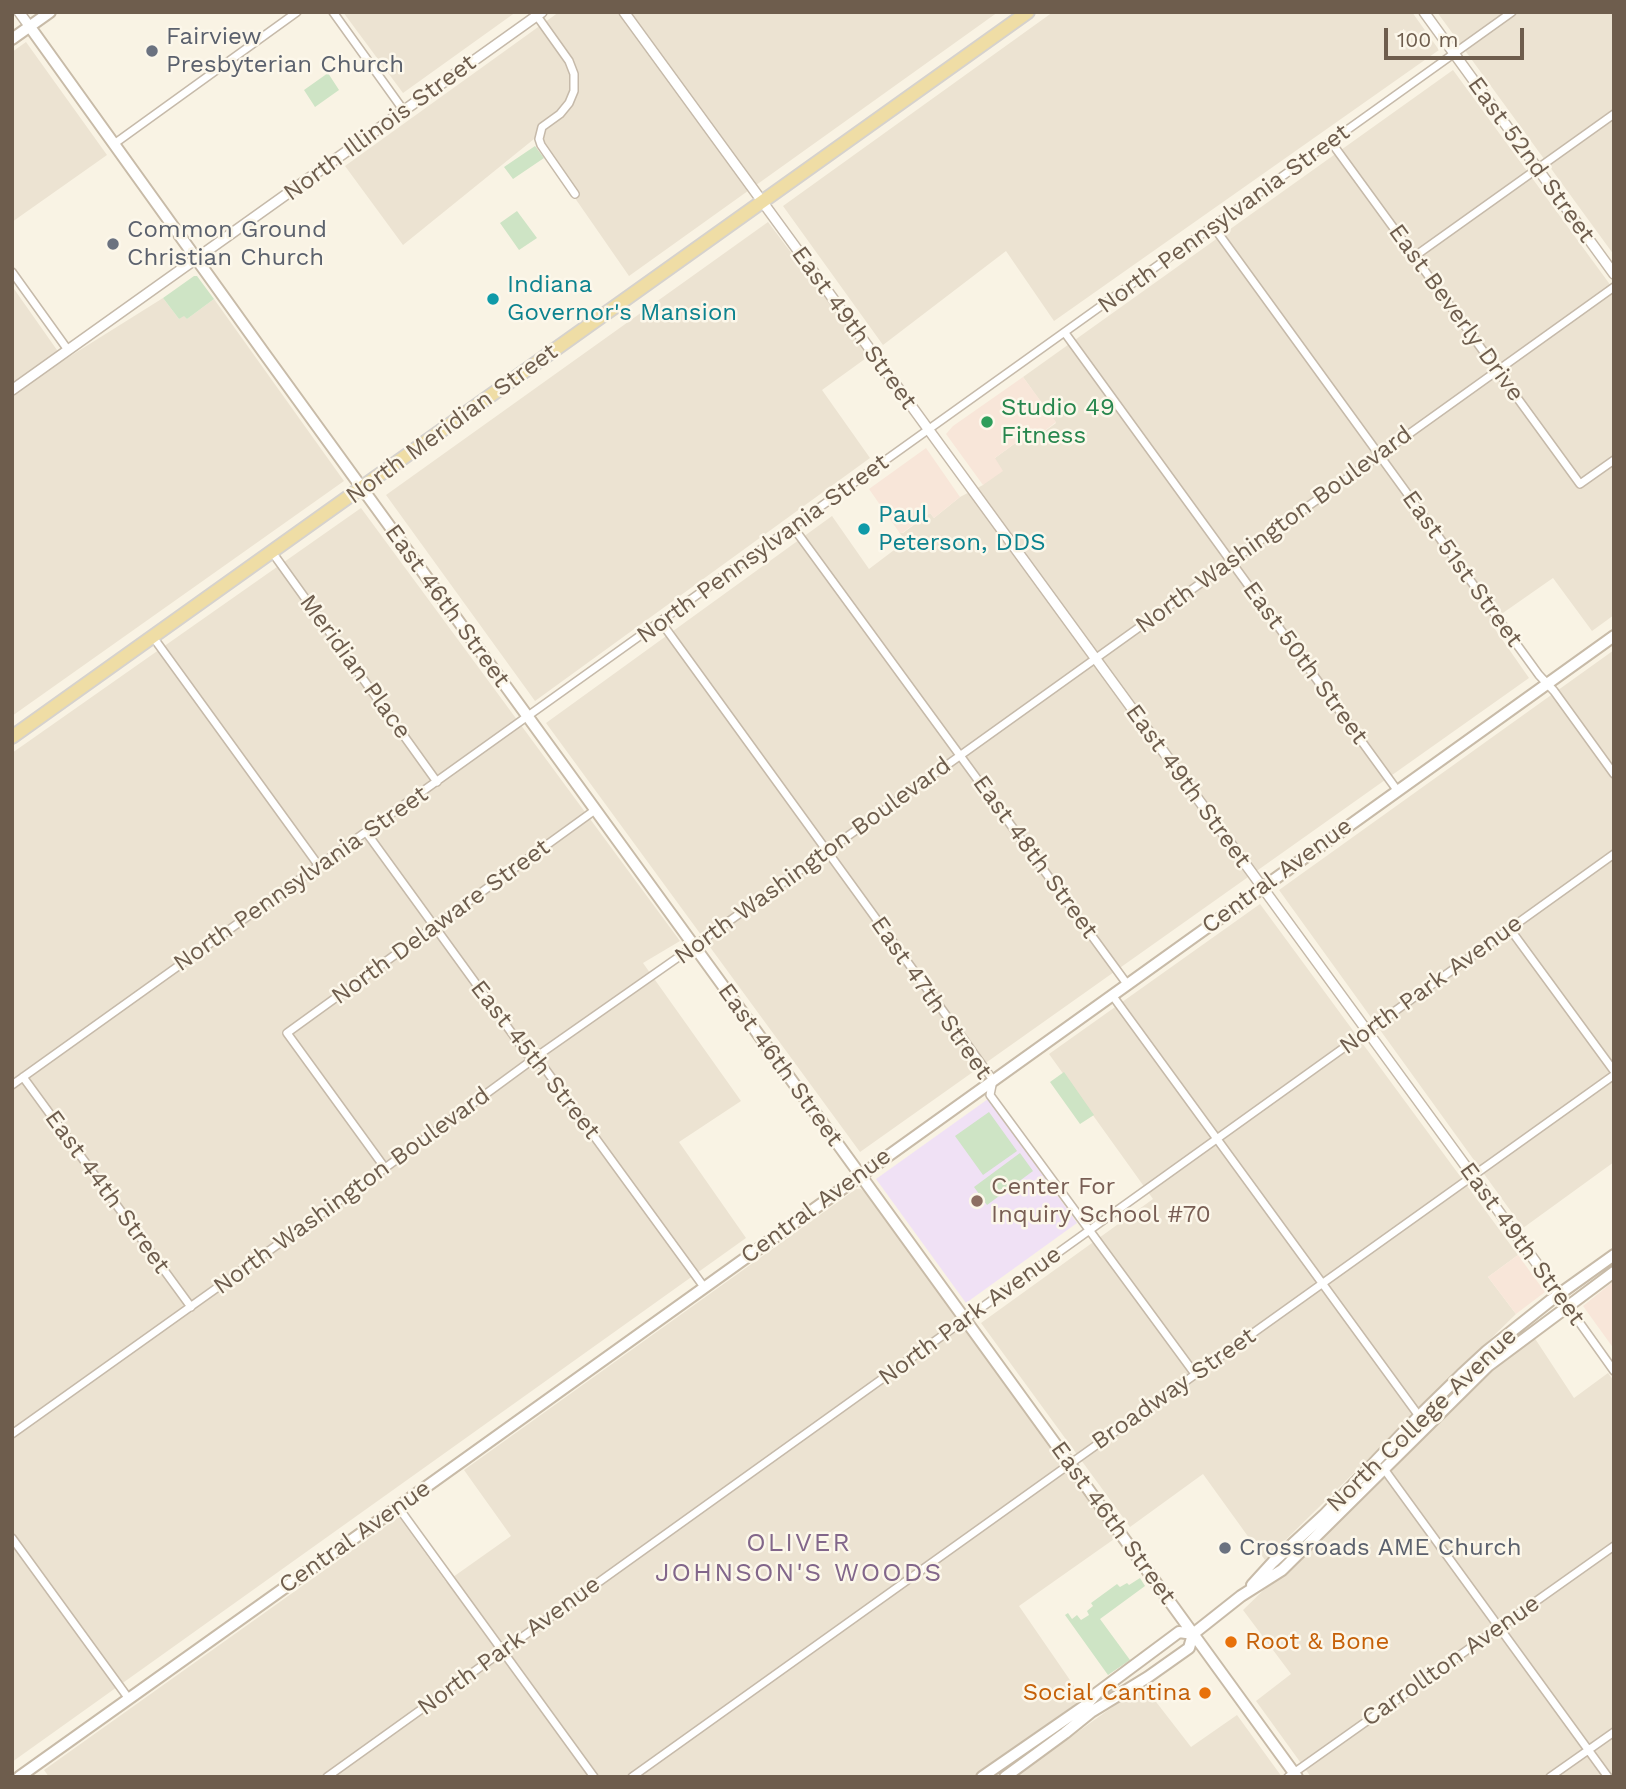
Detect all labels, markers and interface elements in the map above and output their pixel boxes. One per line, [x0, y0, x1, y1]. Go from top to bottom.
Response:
scale bar [1388, 14, 1528, 58]
place label: Fairview Presbyterian Church [166, 23, 404, 79]
text: 100 m [1397, 27, 1459, 52]
marker: Fairview Presbyterian Church [144, 43, 160, 59]
street label: North Illinois Street [278, 49, 482, 207]
street label: East 52nd Street [1461, 71, 1601, 249]
street label: North Pennsylvania Street [1093, 118, 1355, 320]
place label: Common Ground Christian Church [127, 216, 327, 272]
street label: East Beverly Drive [1382, 219, 1530, 407]
marker: Common Ground Christian Church [105, 236, 121, 252]
street label: East 49th Street [785, 241, 923, 415]
place label: Indiana Governor's Mansion [507, 271, 737, 327]
marker: Indiana Governor's Mansion [485, 291, 501, 307]
street label: North Meridian Street [341, 338, 563, 510]
place label: Studio 49 Fitness [1001, 394, 1115, 450]
marker: Studio 49 Fitness [979, 414, 995, 430]
street label: North Washington Boulevard [1130, 420, 1418, 640]
street label: North Pennsylvania Street [632, 448, 894, 650]
street label: East 51st Street [1396, 485, 1528, 653]
place label: Paul Peterson, DDS [878, 501, 1046, 557]
street label: East 46th Street [378, 519, 516, 693]
marker: Paul Peterson, DDS [856, 521, 872, 537]
street label: East 50th Street [1236, 576, 1374, 750]
street label: Meridian Place [293, 589, 417, 745]
street label: East 49th Street [1119, 699, 1257, 873]
street label: North Washington Boulevard [669, 751, 957, 971]
street label: East 48th Street [966, 770, 1104, 944]
street label: North Pennsylvania Street [168, 780, 434, 978]
street label: Central Avenue [1196, 812, 1358, 940]
street label: North Delaware Street [326, 833, 556, 1011]
street label: North Park Avenue [1334, 909, 1528, 1061]
street label: East 47th Street [864, 911, 998, 1085]
street label: East 45th Street [464, 975, 606, 1145]
street label: East 46th Street [711, 978, 849, 1152]
street label: North Washington Boulevard [208, 1081, 496, 1301]
street label: East 44th Street [38, 1105, 176, 1279]
street label: Central Avenue [735, 1142, 897, 1270]
street label: East 49th Street [1453, 1157, 1591, 1331]
place label: Center For Inquiry School #70 [991, 1173, 1211, 1229]
marker: Center For Inquiry School #70 [969, 1193, 985, 1209]
street label: North Park Avenue [873, 1240, 1067, 1392]
street label: Broadway Street [1086, 1322, 1262, 1456]
street label: North College Avenue [1321, 1322, 1523, 1518]
street label: East 46th Street [1044, 1436, 1182, 1610]
street label: Central Avenue [274, 1474, 436, 1600]
district label: OLIVER JOHNSON'S WOODS [657, 1527, 941, 1588]
place label: Crossroads AME Church [1239, 1534, 1522, 1562]
marker: Crossroads AME Church [1217, 1540, 1233, 1556]
street label: North Park Avenue [412, 1570, 606, 1722]
street label: Carrollton Avenue [1357, 1589, 1545, 1733]
place label: Root & Bone [1245, 1628, 1389, 1656]
marker: Root & Bone [1223, 1634, 1239, 1650]
place label: Social Cantina [1023, 1679, 1191, 1707]
marker: Social Cantina [1197, 1685, 1213, 1701]

